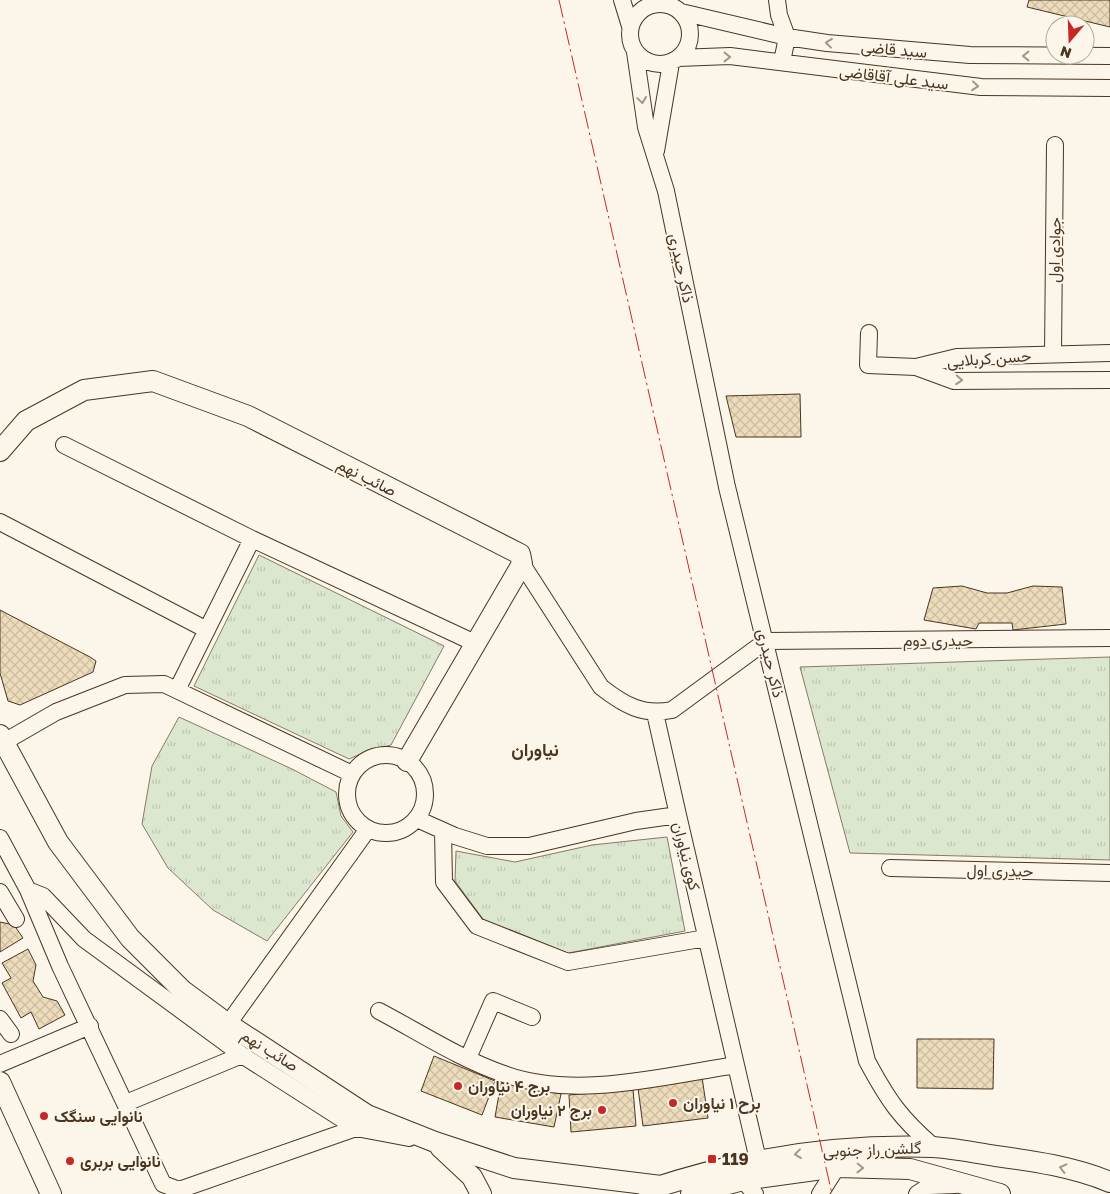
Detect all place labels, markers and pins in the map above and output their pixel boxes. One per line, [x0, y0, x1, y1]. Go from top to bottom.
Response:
place label: برج ۴ نیاوران [468, 1076, 550, 1097]
marker: برج ۴ نیاوران [452, 1080, 464, 1092]
place label: برح ۱ نیاوران [683, 1093, 761, 1114]
marker: برح ۱ نیاوران [667, 1097, 679, 1109]
place label: برج ۲ نیاوران [511, 1100, 592, 1121]
marker: برج ۲ نیاوران [596, 1104, 608, 1116]
place label: نانوایی سنگک [54, 1106, 143, 1127]
marker: نانوایی سنگک [38, 1110, 50, 1122]
place label: 119 [722, 1149, 749, 1169]
place label: نانوایی بربری [80, 1151, 161, 1172]
marker: 119 [706, 1153, 718, 1165]
marker: نانوایی بربری [64, 1155, 76, 1167]

